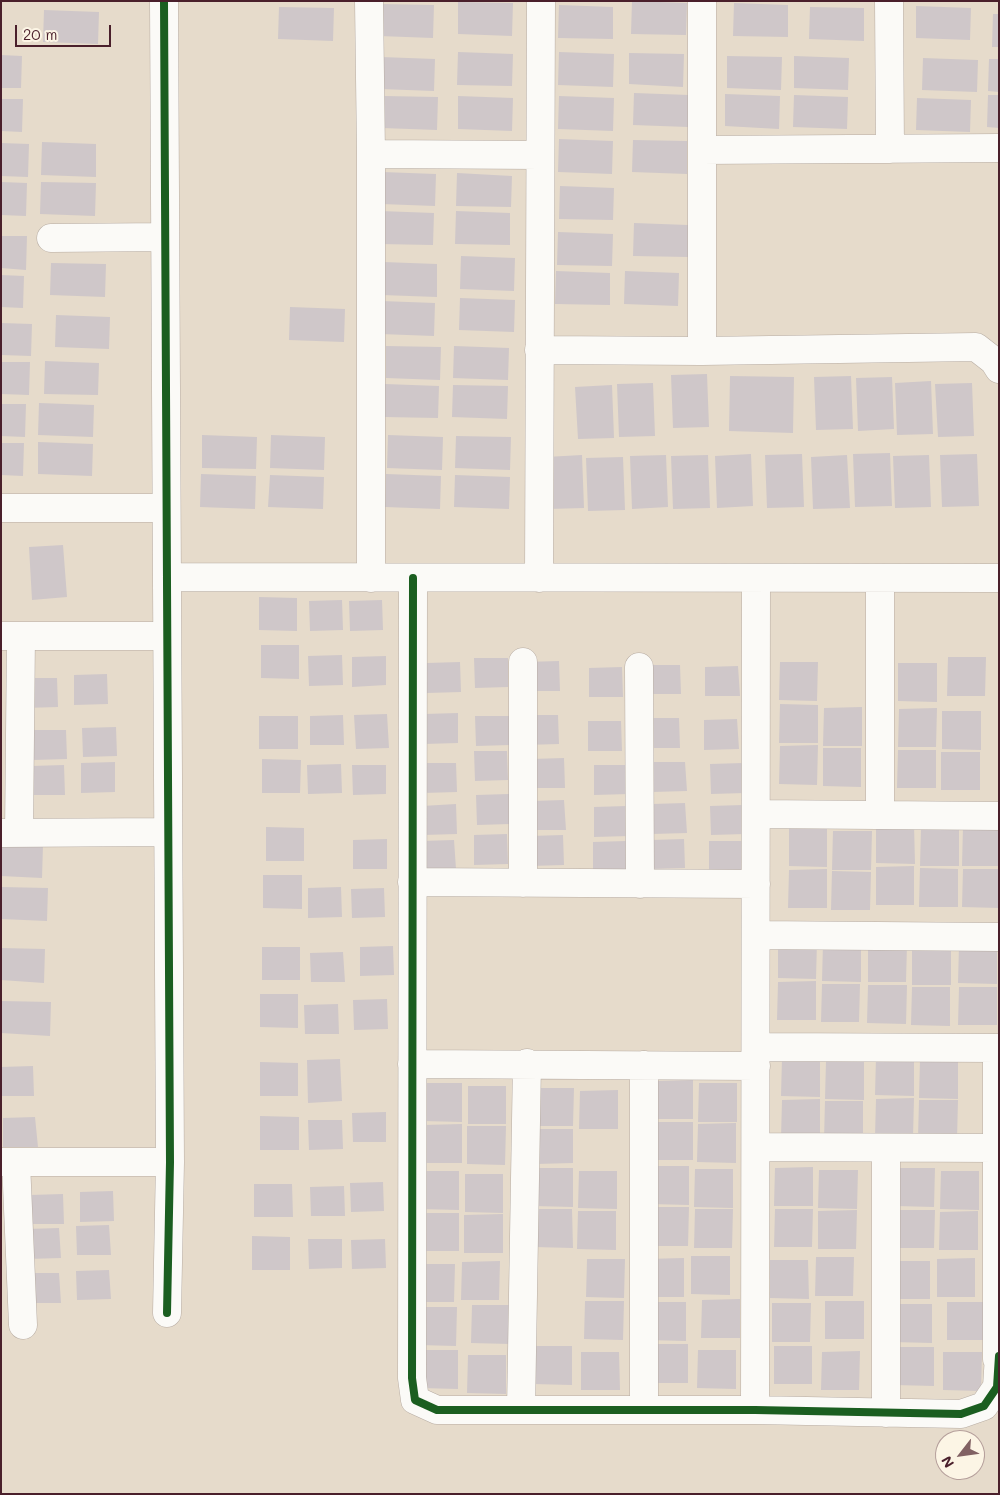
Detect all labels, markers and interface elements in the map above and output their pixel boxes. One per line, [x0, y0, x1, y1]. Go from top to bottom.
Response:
scale bar [18, 15, 114, 47]
text: 20 m [23, 24, 57, 44]
north arrow [935, 1430, 985, 1480]
text: N [937, 1453, 958, 1472]

